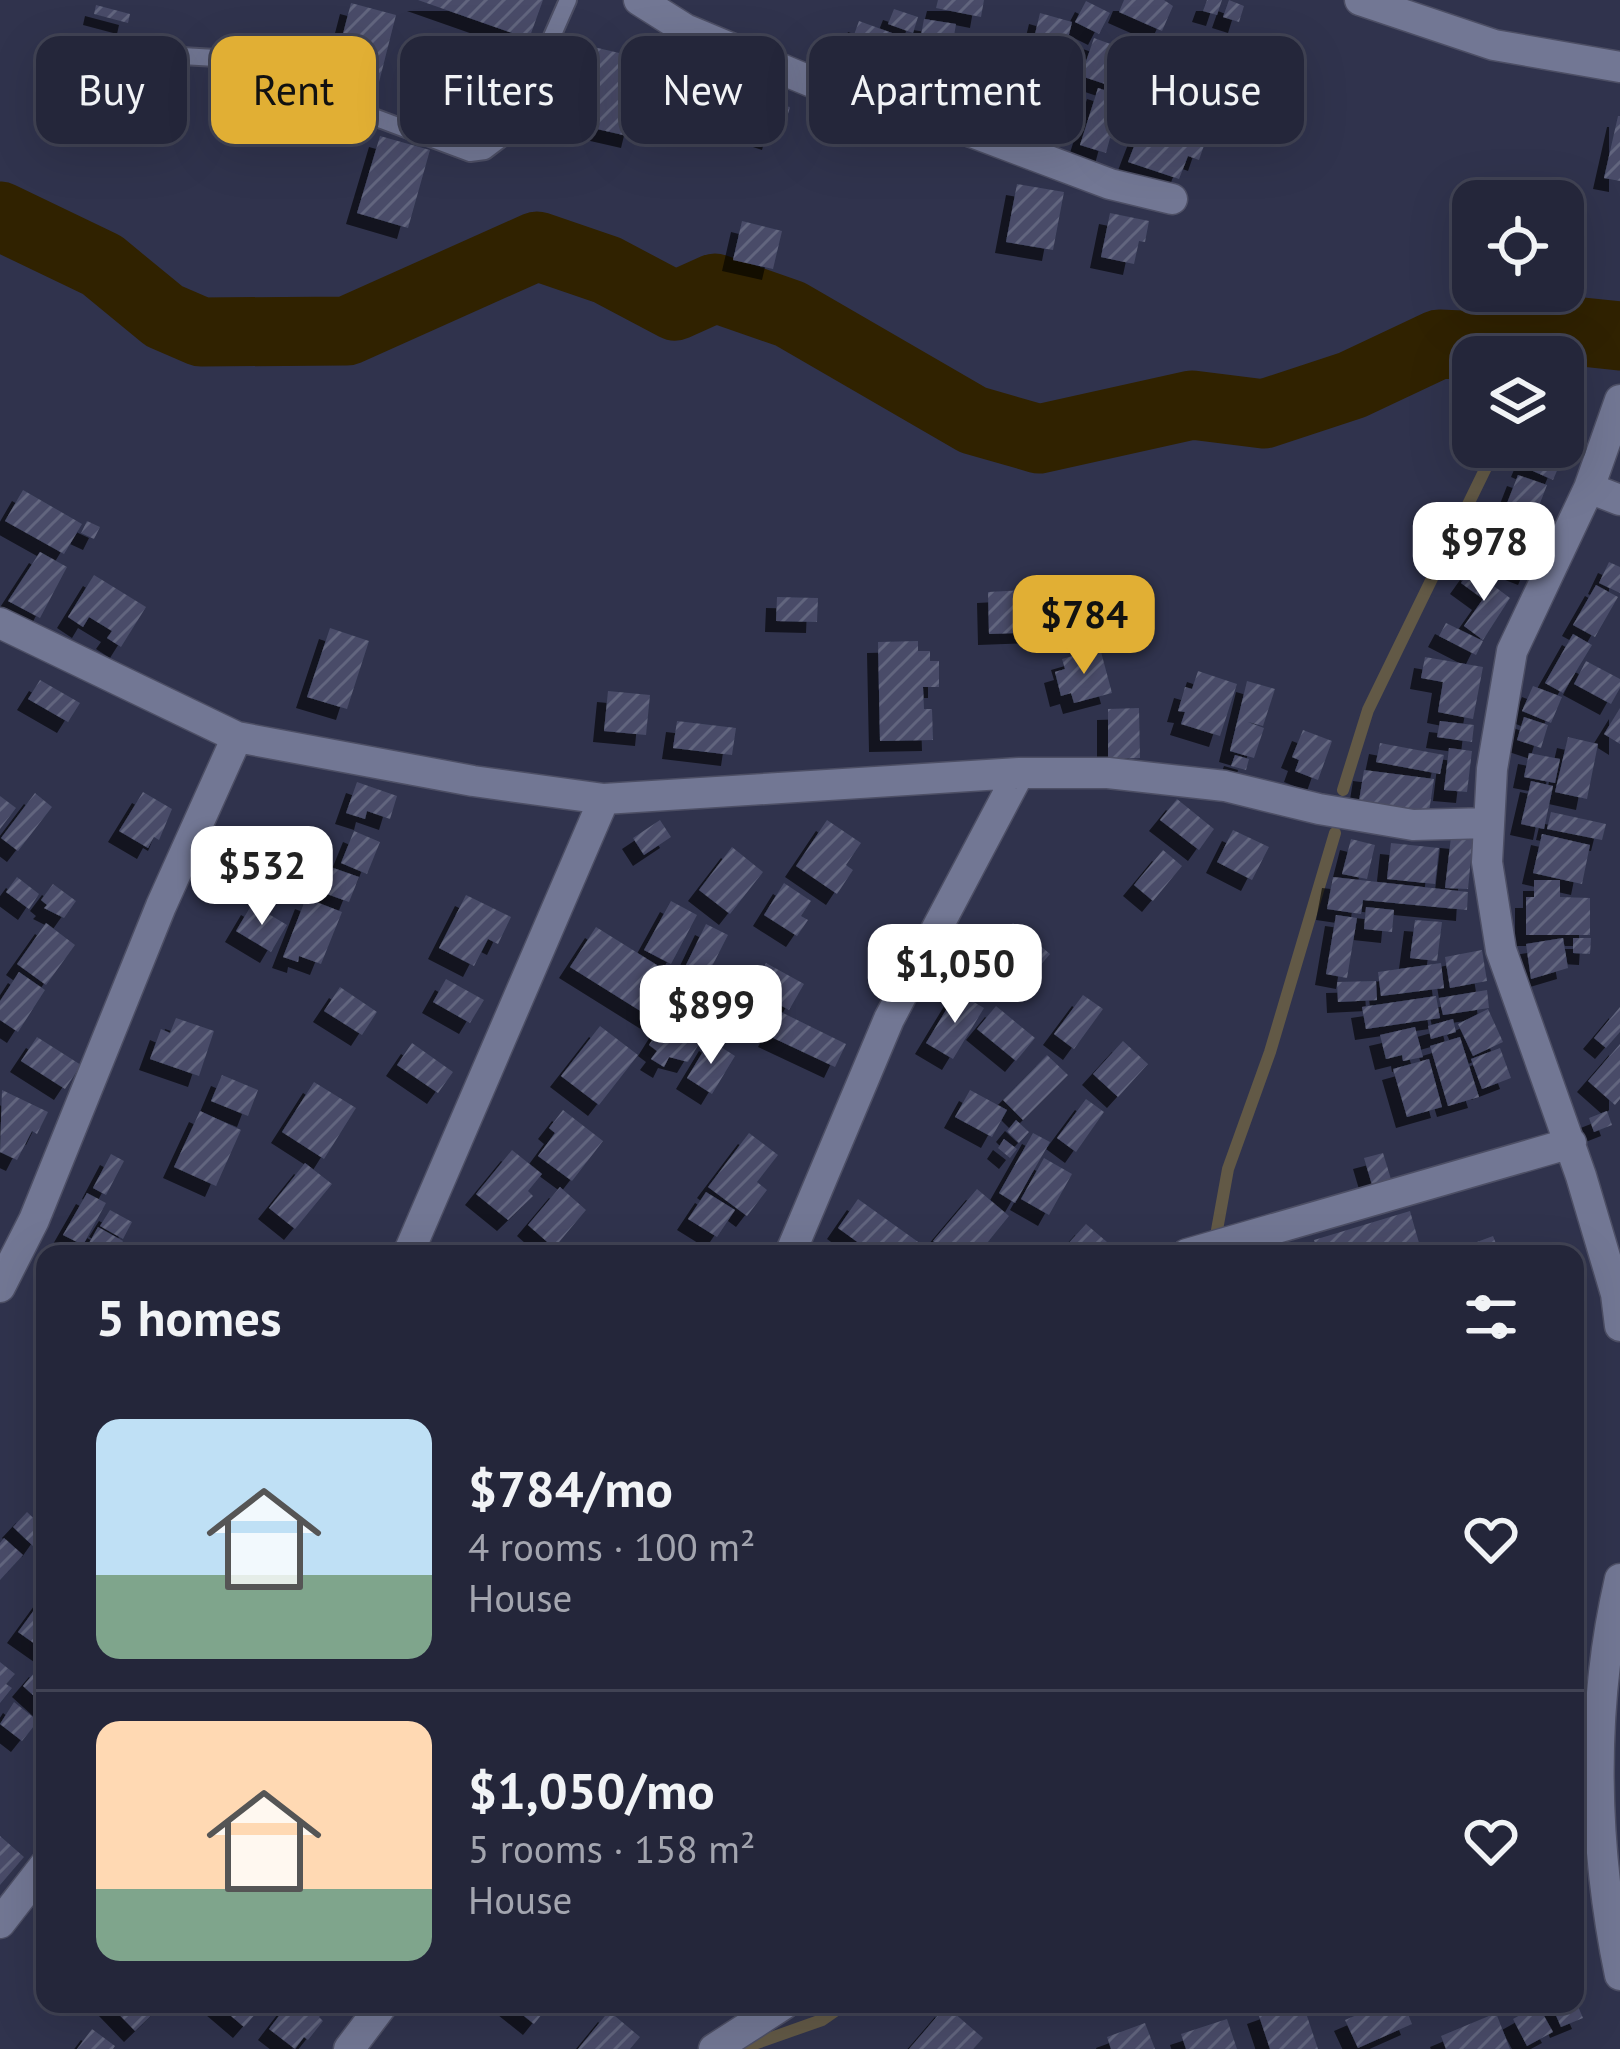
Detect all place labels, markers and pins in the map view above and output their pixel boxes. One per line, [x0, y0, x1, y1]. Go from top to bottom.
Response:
pin: $978 [1413, 502, 1555, 604]
pin: $784 [1013, 575, 1155, 677]
pin: $532 [191, 826, 333, 928]
pin: $1,050 [857, 924, 1053, 1026]
pin: $899 [640, 965, 782, 1067]

